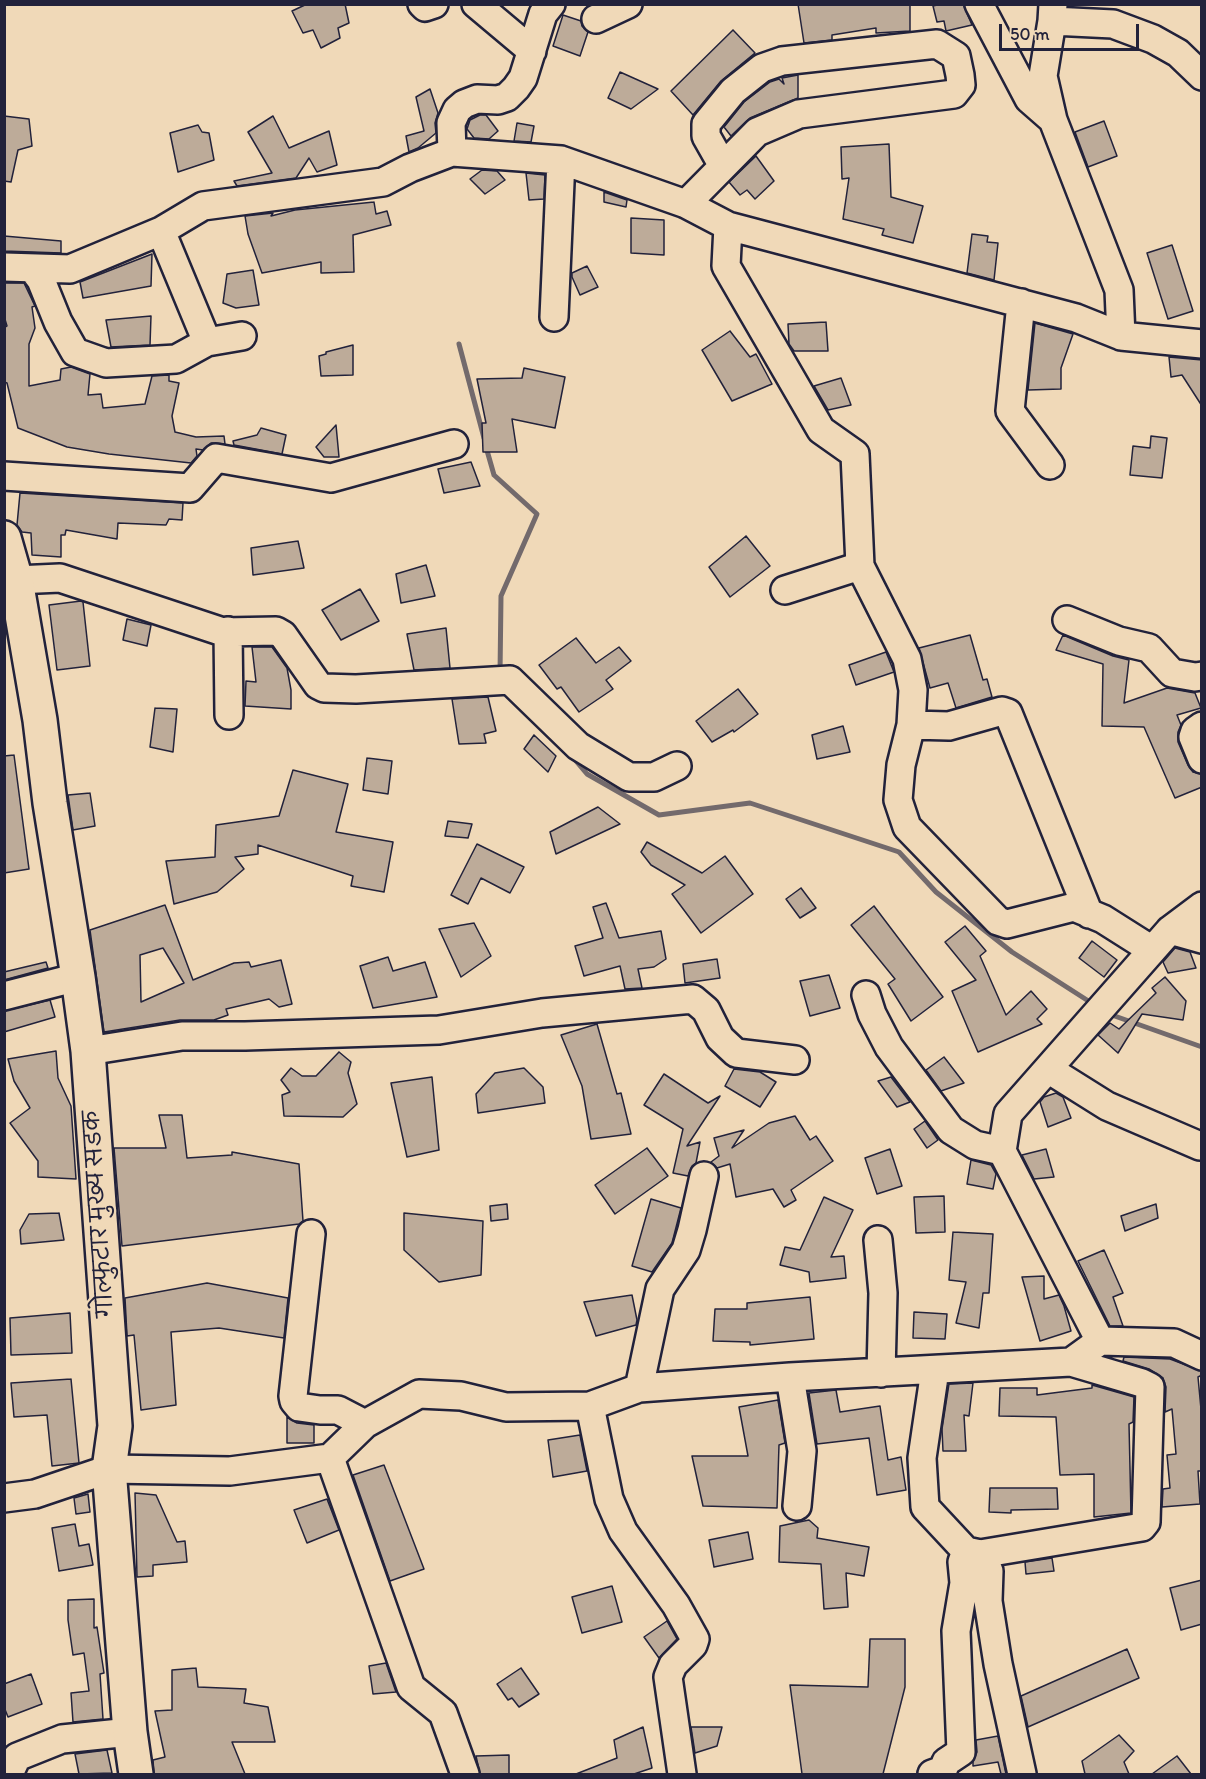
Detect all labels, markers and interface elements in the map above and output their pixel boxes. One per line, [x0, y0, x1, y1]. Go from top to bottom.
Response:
scale bar [1002, 12, 1142, 50]
text: 50 m [1010, 23, 1050, 45]
street label: गोल्फुटार मुख्य सडक [80, 1110, 120, 1318]

